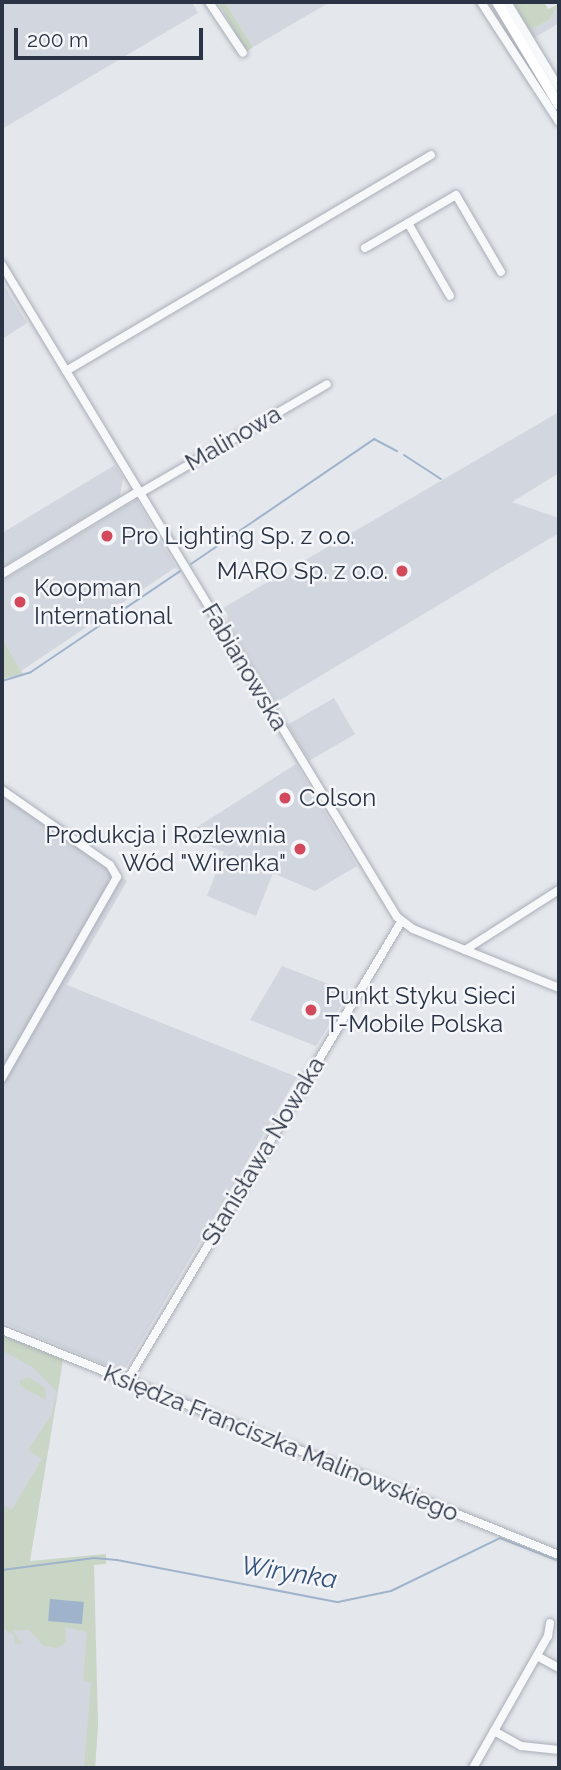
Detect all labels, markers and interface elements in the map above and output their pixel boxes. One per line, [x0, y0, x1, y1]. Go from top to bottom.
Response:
scale bar [18, 14, 206, 58]
text: 200 m [27, 27, 88, 52]
street label: Malinowa [180, 399, 286, 477]
place label: Pro Lighting Sp. z o.o. [121, 522, 355, 550]
marker: Pro Lighting Sp. z o.o. [99, 528, 115, 544]
place label: MARO Sp. z o.o. [217, 557, 388, 585]
marker: MARO Sp. z o.o. [394, 563, 410, 579]
place label: Koopman International [34, 574, 172, 630]
marker: Koopman International [12, 594, 28, 610]
street label: Fabianowska [196, 598, 294, 736]
place label: Colson [299, 784, 376, 812]
marker: Colson [277, 790, 293, 806]
place label: Produkcja i Rozlewnia Wód "Wirenka" [45, 821, 286, 877]
marker: Produkcja i Rozlewnia Wód "Wirenka" [292, 841, 308, 857]
place label: Punkt Styku Sieci T-Mobile Polska [325, 982, 516, 1038]
marker: Punkt Styku Sieci T-Mobile Polska [303, 1002, 319, 1018]
street label: Stanisława Nowaka [195, 1052, 331, 1250]
street label: Księdza Franciszka Malinowskiego [99, 1358, 463, 1528]
water label: Wirynka [239, 1550, 339, 1596]

